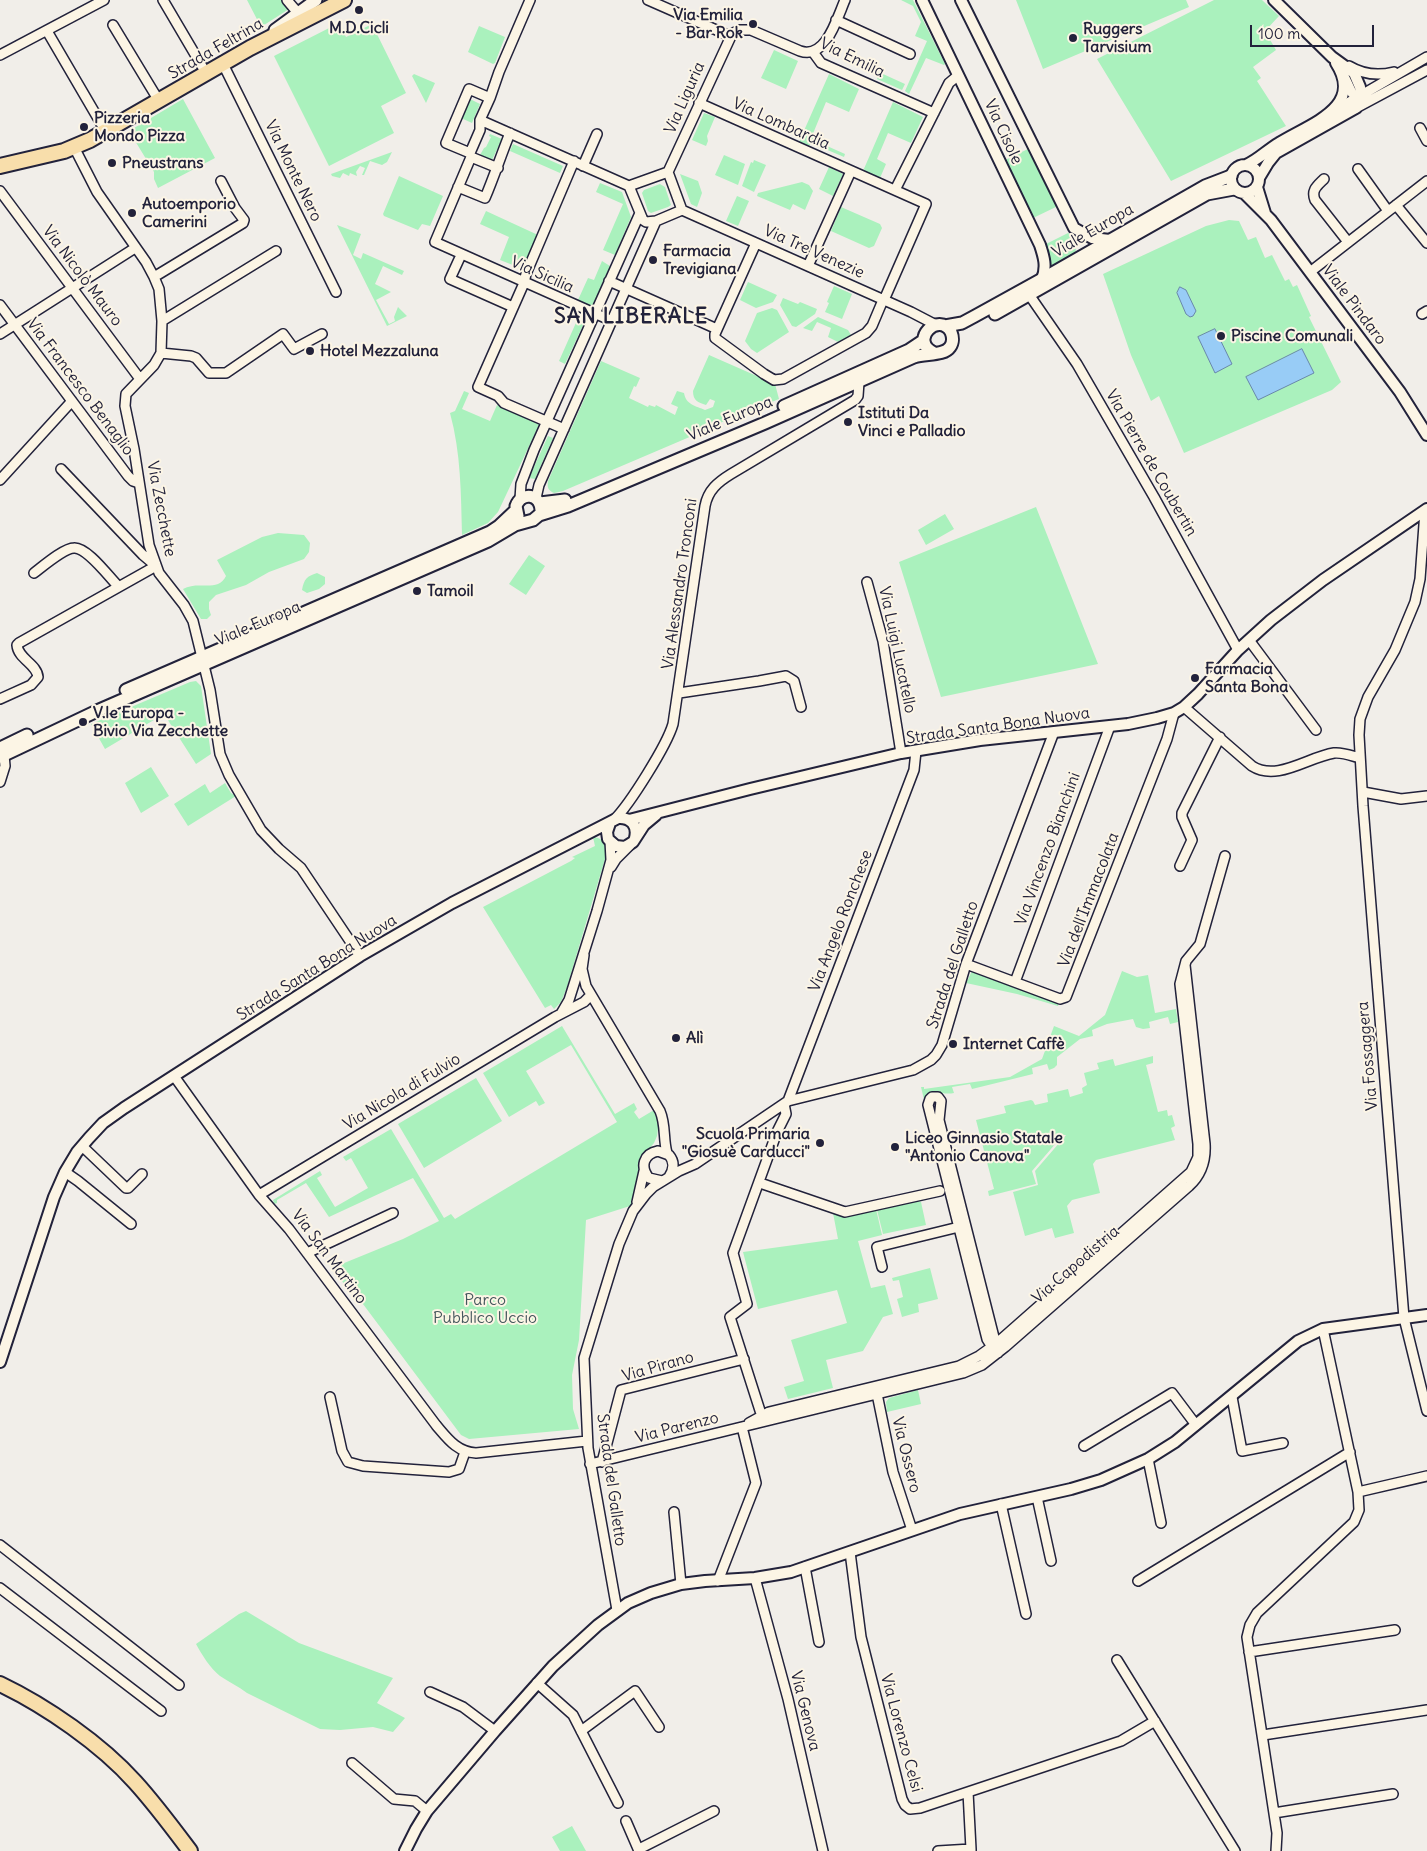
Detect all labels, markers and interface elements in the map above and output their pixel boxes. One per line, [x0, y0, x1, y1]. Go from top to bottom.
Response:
marker: M.D.Cicli [353, 4, 365, 16]
place label: Via Emilia - Bar Rok [673, 5, 743, 43]
street label: Strada Feltrina [165, 14, 267, 84]
scale bar [1252, 15, 1376, 47]
place label: M.D.Cicli [329, 18, 389, 38]
marker: Via Emilia - Bar Rok [747, 18, 759, 30]
place label: Ruggers Tarvisium [1083, 19, 1152, 57]
text: 100 m [1258, 24, 1300, 43]
marker: Ruggers Tarvisium [1067, 32, 1079, 44]
street label: Via Emilia [816, 34, 888, 82]
street label: Via Liguria [661, 59, 709, 137]
street label: Via Lombardia [729, 94, 833, 154]
street label: Via Cisole [980, 97, 1026, 167]
place label: Pizzeria Mondo Pizza [94, 108, 185, 146]
street label: Via Monte Nero [260, 117, 326, 225]
marker: Pizzeria Mondo Pizza [78, 121, 90, 133]
place label: Pneustrans [122, 153, 204, 173]
marker: Pneustrans [106, 157, 118, 169]
place label: Autoemporio Camerini [142, 194, 236, 232]
street label: Viale Europa [1049, 200, 1137, 262]
marker: Autoemporio Camerini [126, 207, 138, 219]
street label: Via Tre Venezie [761, 221, 867, 283]
street label: Via Nicolò Mauro [38, 222, 126, 330]
place label: Farmacia Trevigiana [663, 241, 736, 279]
street label: Via Sicilia [507, 253, 577, 297]
marker: Farmacia Trevigiana [647, 254, 659, 266]
street label: Viale Pindaro [1318, 261, 1390, 349]
district label: SAN LIBERALE [553, 304, 709, 330]
street label: Via Francesco Benaglio [22, 315, 138, 459]
place label: Piscine Comunali [1231, 326, 1353, 346]
marker: Piscine Comunali [1215, 330, 1227, 342]
place label: Hotel Mezzaluna [320, 341, 439, 361]
marker: Hotel Mezzaluna [304, 345, 316, 357]
street label: Via Pierre de Coubertin [1101, 386, 1201, 540]
street label: Viale Europa [684, 392, 776, 446]
place label: Istituti Da Vinci e Palladio [858, 403, 965, 441]
marker: Istituti Da Vinci e Palladio [842, 416, 854, 428]
street label: Via Zecchette [142, 460, 180, 558]
street label: Via Alessandro Tronconi [659, 497, 701, 671]
place label: Tamoil [427, 581, 474, 601]
marker: Tamoil [411, 585, 423, 597]
street label: Via Luigi Lucatello [874, 585, 920, 715]
street label: Viale Europa [212, 597, 304, 651]
place label: Farmacia Santa Bona [1205, 659, 1288, 697]
marker: Farmacia Santa Bona [1189, 672, 1201, 684]
place label: V.le Europa - Bivio Via Zecchette [93, 703, 228, 741]
street label: Strada Santa Bona Nuova [905, 704, 1091, 748]
marker: V.le Europa - Bivio Via Zecchette [77, 716, 89, 728]
street label: Via Vincenzo Bianchini [1011, 770, 1085, 928]
street label: Via dell'Immacolata [1054, 830, 1124, 970]
street label: Via Angelo Ronchese [805, 847, 877, 995]
street label: Strada del Galletto [923, 899, 983, 1031]
street label: Strada Santa Bona Nuova [233, 911, 401, 1025]
street label: Via Fossaggera [1354, 1001, 1382, 1111]
place label: Alì [686, 1028, 703, 1048]
marker: Alì [670, 1032, 682, 1044]
place label: Internet Caffè [963, 1034, 1065, 1054]
marker: Internet Caffè [947, 1038, 959, 1050]
street label: Via Nicola di Fulvio [340, 1049, 464, 1135]
place label: Scuola Primaria "Giosuè Carducci" [682, 1124, 810, 1162]
place label: Liceo Ginnasio Statale "Antonio Canova" [905, 1128, 1063, 1166]
marker: Scuola Primaria "Giosuè Carducci" [814, 1137, 826, 1149]
marker: Liceo Ginnasio Statale "Antonio Canova" [889, 1141, 901, 1153]
street label: Via San Martino [287, 1206, 371, 1308]
street label: Via Capodistria [1029, 1222, 1123, 1308]
park label: Parco Pubblico Uccio [433, 1290, 537, 1328]
street label: Via Pirano [620, 1348, 696, 1386]
street label: Via Parenzo [633, 1408, 721, 1448]
street label: Strada del Galletto [592, 1413, 630, 1547]
street label: Via Ossero [887, 1415, 925, 1495]
street label: Via Genova [786, 1669, 824, 1753]
street label: Via Lorenzo Celsi [876, 1672, 926, 1794]

